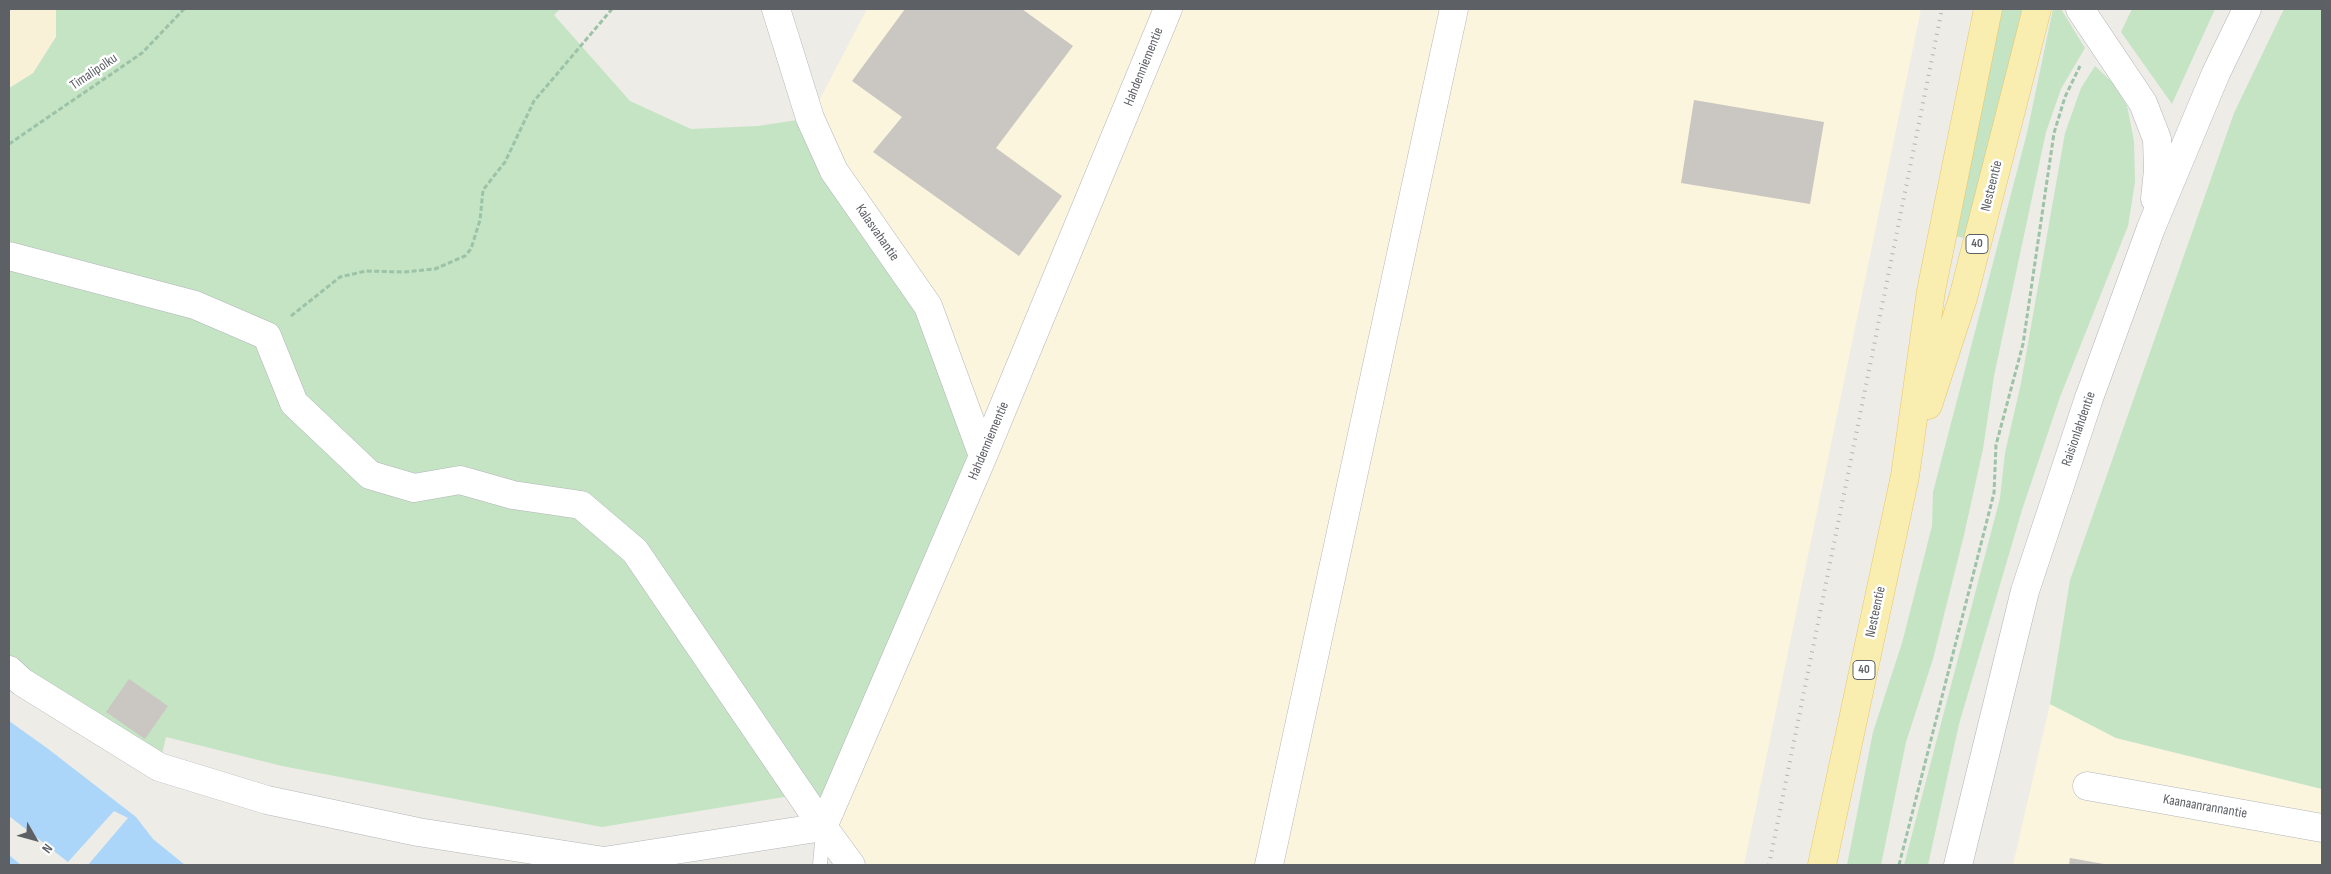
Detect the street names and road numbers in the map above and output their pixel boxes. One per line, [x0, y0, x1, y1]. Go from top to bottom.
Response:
street label: Hahdenniementie [1121, 25, 1167, 109]
street label: Timalipolku [67, 50, 121, 94]
street label: Nesteentie [1978, 159, 2006, 213]
street label: Kalasvahantie [851, 201, 903, 265]
road number: 40 [1966, 234, 1988, 253]
street label: Raisionlahdentie [2058, 390, 2100, 468]
street label: Hahdenniementie [965, 399, 1013, 483]
street label: Nesteentie [1862, 585, 1890, 639]
road number: 40 [1853, 660, 1875, 680]
street label: Kaanaanrannantie [2162, 791, 2248, 823]

